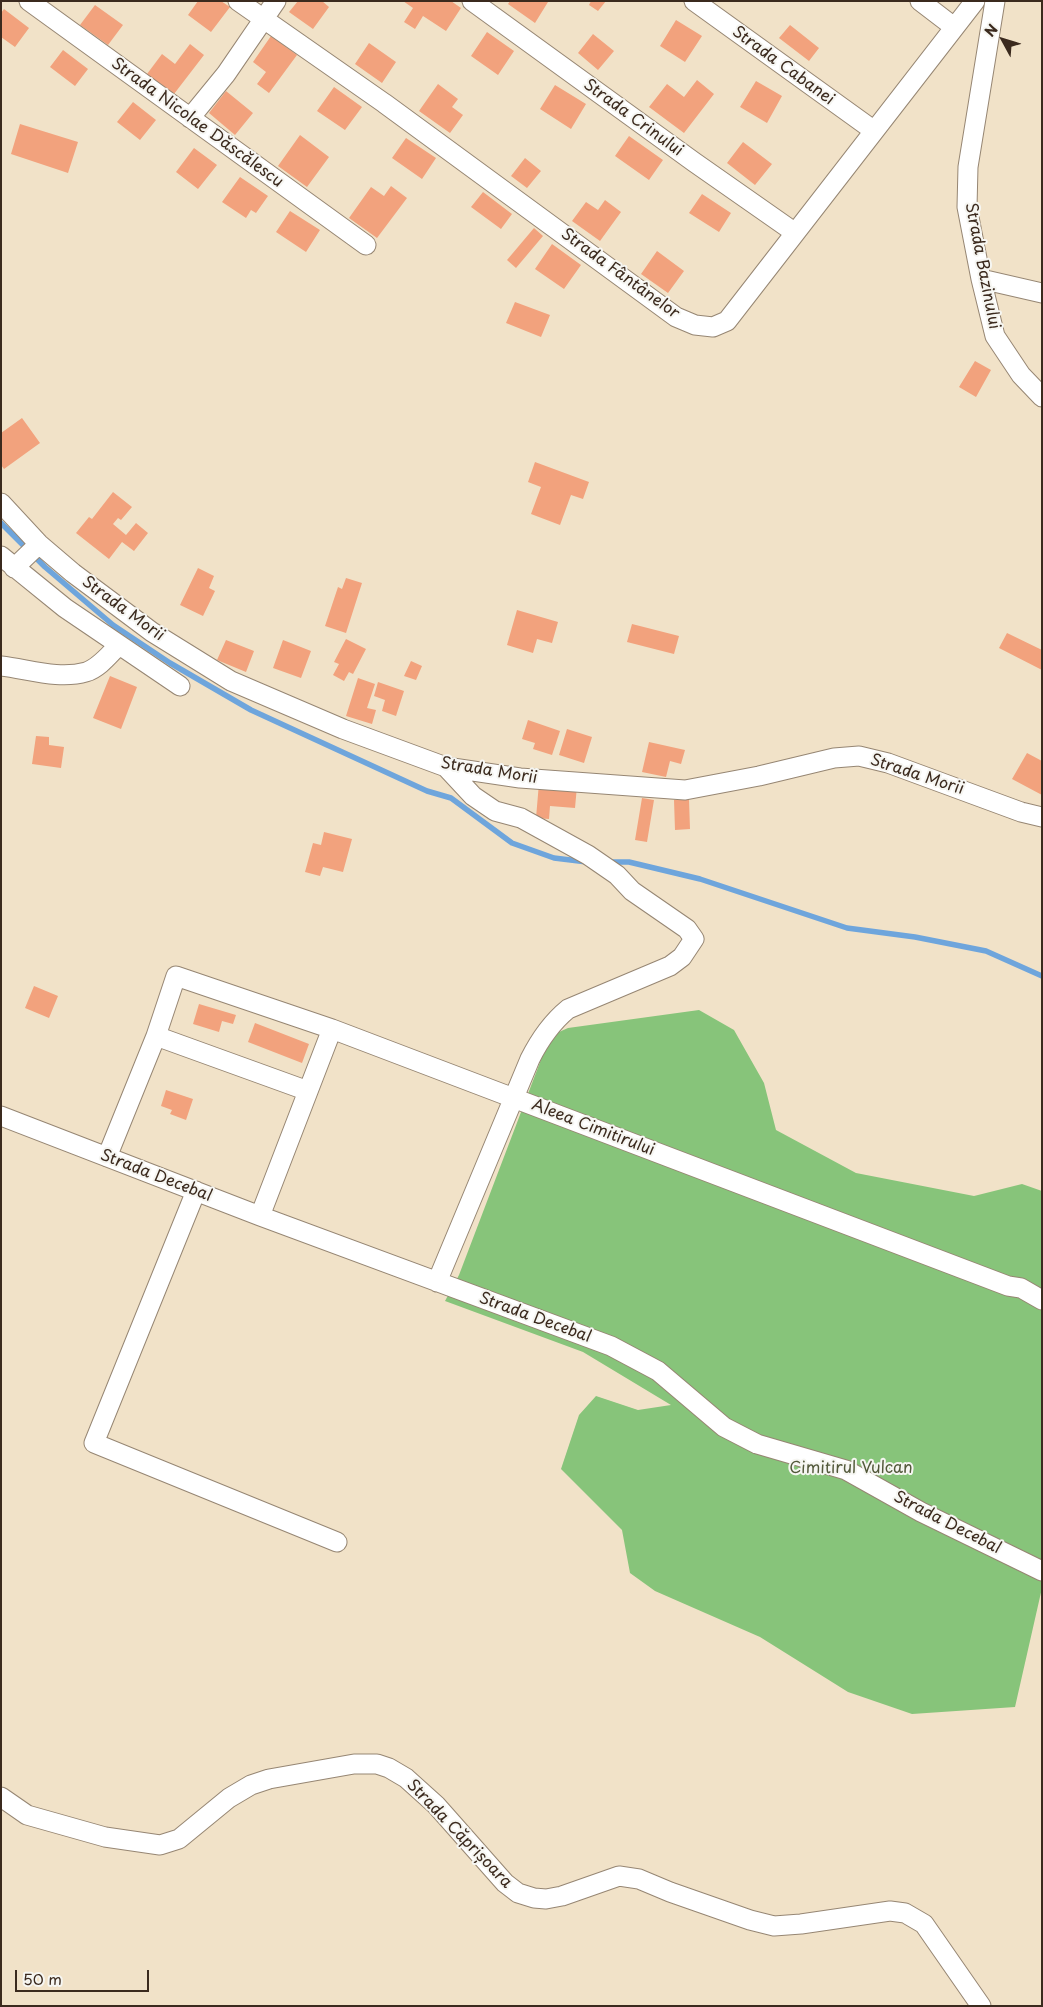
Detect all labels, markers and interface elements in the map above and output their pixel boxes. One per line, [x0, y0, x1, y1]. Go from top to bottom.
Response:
north arrow [978, 15, 1028, 65]
text: N [979, 19, 1003, 41]
street label: Strada Cabanei [728, 22, 838, 110]
street label: Strada Nicolae Dăscălescu [107, 54, 287, 192]
street label: Strada Crinului [579, 75, 687, 161]
street label: Strada Bazinului [960, 201, 1004, 331]
street label: Strada Fântânelor [557, 225, 683, 323]
street label: Strada Morii [78, 573, 168, 645]
street label: Strada Morii [868, 751, 966, 799]
street label: Strada Morii [439, 754, 539, 788]
street label: Aleea Cimitirului [529, 1096, 657, 1160]
street label: Strada Decebal [97, 1146, 215, 1206]
street label: Strada Decebal [476, 1289, 594, 1347]
park label: Cimitirul Vulcan [789, 1459, 913, 1479]
street label: Strada Decebal [890, 1488, 1004, 1558]
street label: Strada Căprișoara [402, 1776, 516, 1892]
scale bar [18, 1960, 151, 1992]
text: 50 m [23, 1967, 62, 1990]

